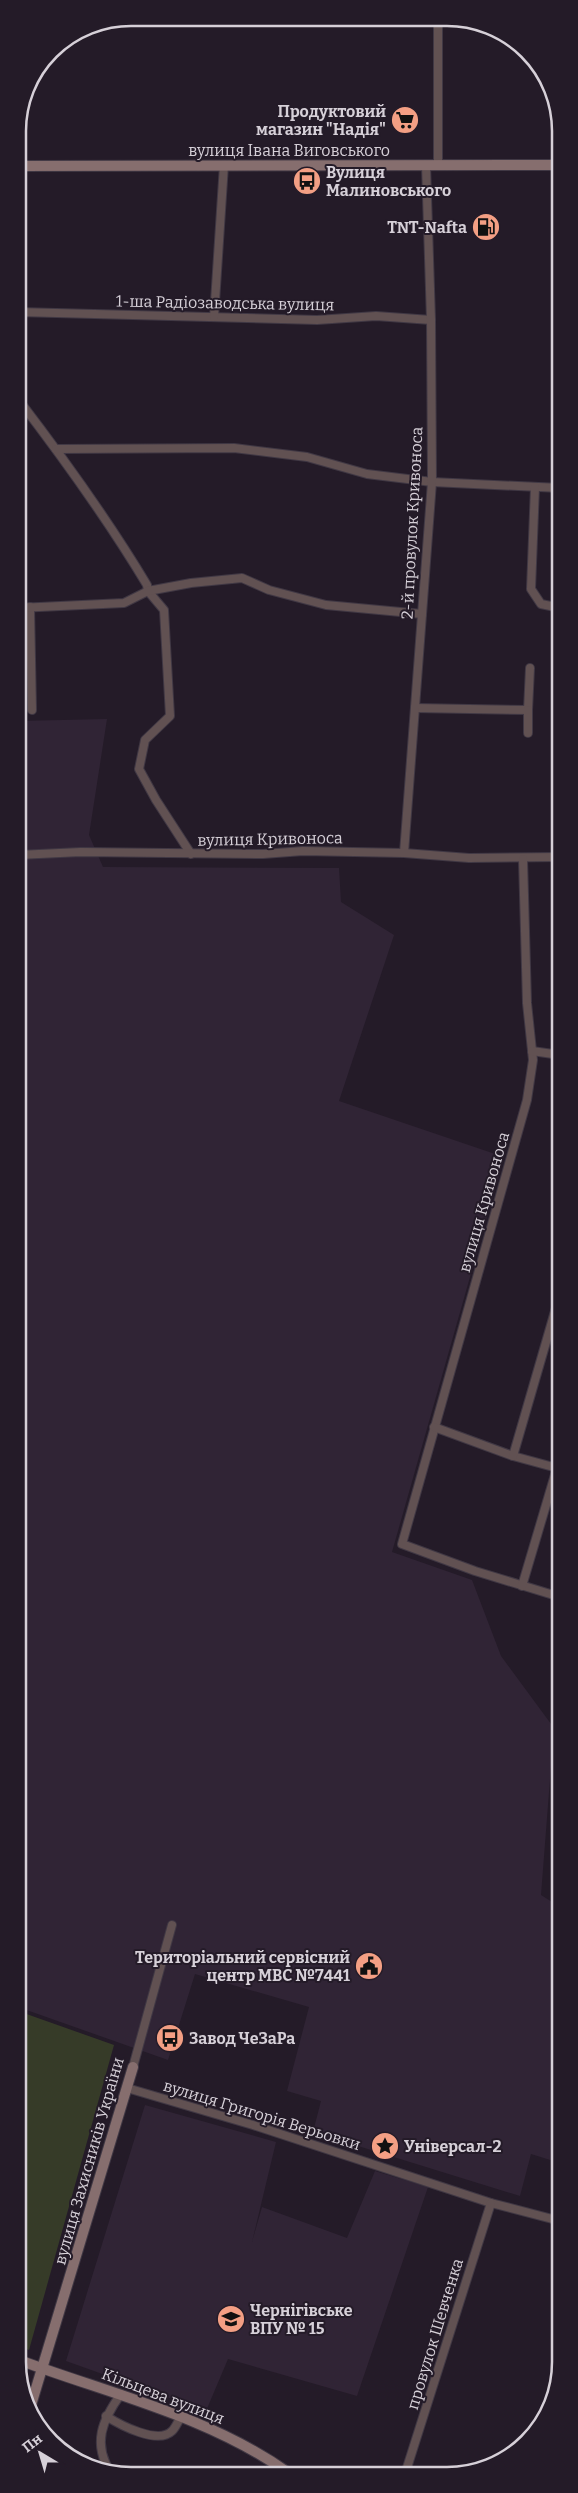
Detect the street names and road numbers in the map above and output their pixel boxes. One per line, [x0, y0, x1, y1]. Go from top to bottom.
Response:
street label: вулиця Івана Виговського [188, 141, 390, 160]
street label: 1-ша Радіозаводська вулиця [116, 292, 335, 314]
street label: 2-й провулок Кривоноса [397, 426, 427, 620]
street label: вулиця Кривоноса [197, 828, 343, 850]
street label: вулиця Кривоноса [455, 1129, 513, 1274]
street label: вулиця Захисників України [50, 2055, 128, 2267]
street label: вулиця Григорія Верьовки [161, 2076, 363, 2154]
street label: провулок Шевченка [403, 2256, 467, 2412]
street label: Кільцева вулиця [99, 2364, 227, 2428]

